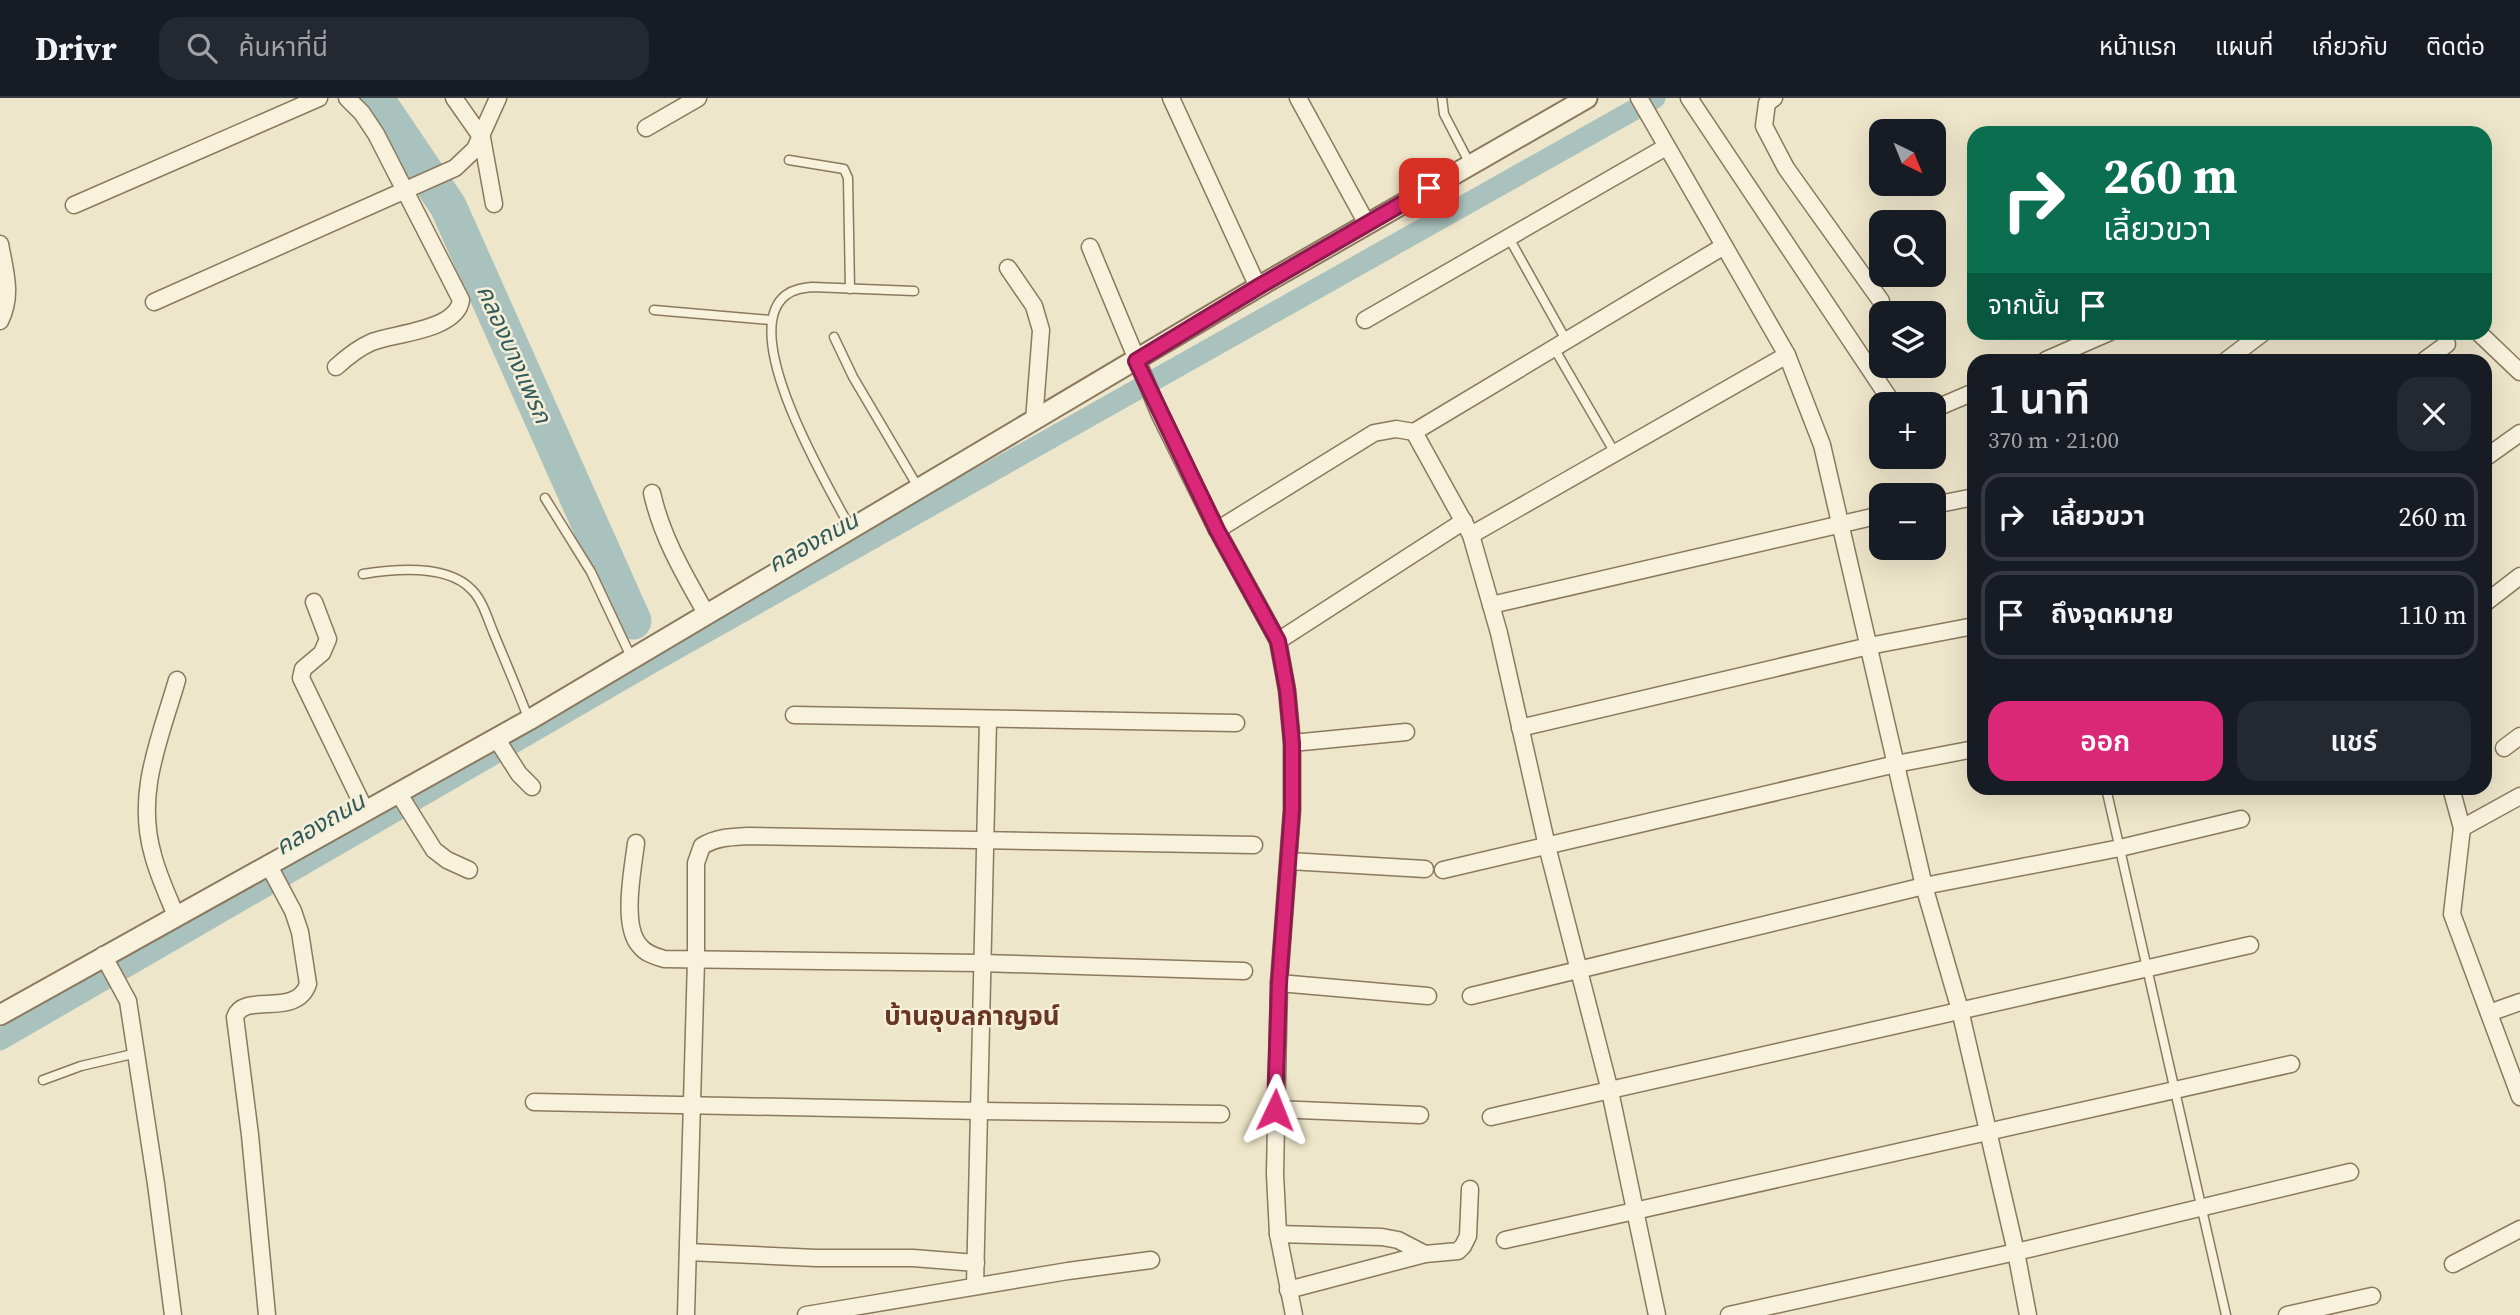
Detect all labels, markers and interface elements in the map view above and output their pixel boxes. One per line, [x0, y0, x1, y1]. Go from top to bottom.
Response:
search box [159, 17, 649, 80]
text: Drivr [35, 26, 117, 71]
icon: search [183, 29, 221, 67]
text: ค้นหาที่นี่ [239, 29, 328, 65]
text: หน้าแรก [2099, 30, 2177, 63]
text: แผนที่ [2215, 30, 2273, 63]
text: เกี่ยวกับ [2311, 30, 2388, 63]
text: ติดต่อ [2426, 30, 2485, 63]
north arrow [1869, 119, 1946, 196]
map controls [1869, 119, 1946, 560]
text: 260 m [2103, 142, 2238, 209]
icon: right [1988, 154, 2079, 245]
pin [1399, 158, 1459, 218]
icon: arrive [1410, 169, 1448, 207]
text: เลี้ยวขวา [2103, 207, 2211, 251]
button: search [1869, 210, 1946, 287]
water label: คลองบางแพรก [469, 279, 560, 430]
text: จากนั้น [1988, 287, 2060, 323]
icon: arrive [2074, 287, 2112, 325]
button: layers [1869, 301, 1946, 378]
text: 1 นาที [1988, 369, 2090, 427]
button: close [2397, 377, 2471, 451]
button: + [1869, 392, 1946, 469]
text: 370 m · 21:00 [1988, 424, 2119, 456]
button: − [1869, 483, 1946, 560]
icon: right [1992, 498, 2030, 536]
text: เลี้ยวขวา [2051, 498, 2145, 534]
text: 260 m [2399, 499, 2467, 535]
water label: คลองถนน [761, 503, 865, 580]
icon: arrive [1992, 596, 2030, 634]
text: ถึงจุดหมาย [2051, 596, 2174, 632]
text: 110 m [2399, 597, 2467, 633]
button: ออก [1988, 701, 2223, 781]
button: แชร์ [2237, 701, 2471, 781]
water label: คลองถนน [269, 784, 372, 863]
district label: บ้านอุบลกาญจน์ [884, 998, 1060, 1034]
position arrow [1238, 1073, 1312, 1147]

